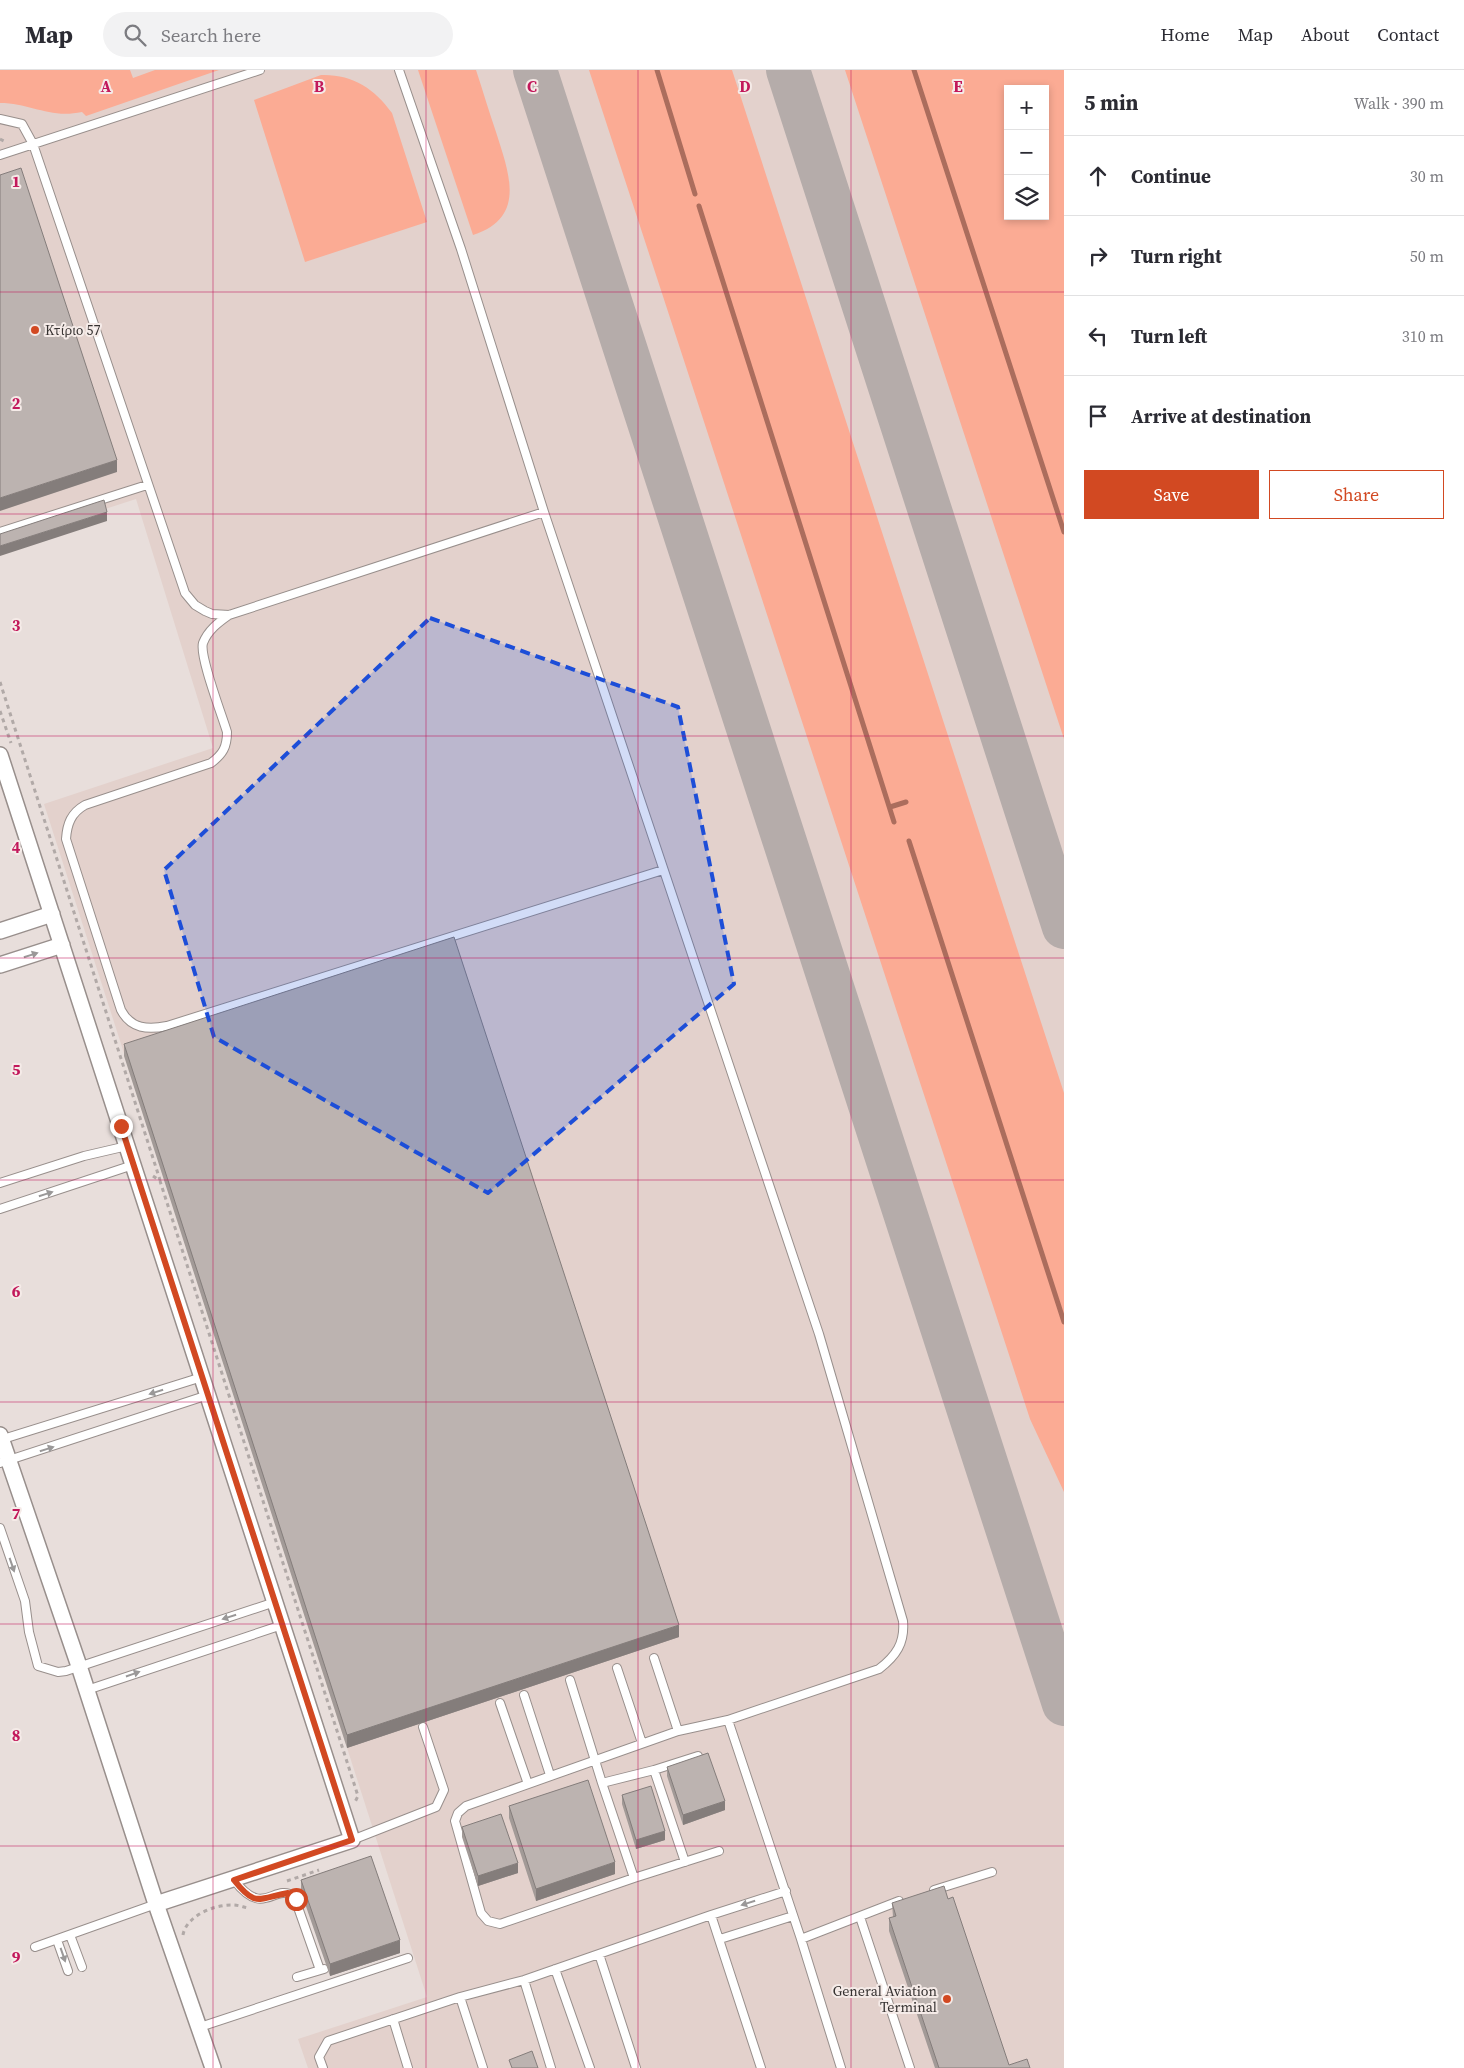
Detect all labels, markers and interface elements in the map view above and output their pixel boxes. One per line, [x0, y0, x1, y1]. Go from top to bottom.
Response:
search box [103, 12, 453, 57]
text: Map [25, 18, 73, 51]
icon: search [121, 21, 149, 49]
text: Search here [161, 22, 261, 48]
text: Home [1161, 22, 1210, 47]
text: Map [1238, 22, 1273, 47]
text: About [1301, 22, 1349, 47]
text: Contact [1377, 22, 1439, 47]
text: A [101, 75, 112, 97]
text: B [314, 75, 325, 97]
text: C [527, 75, 537, 97]
text: D [739, 75, 751, 97]
text: E [953, 75, 963, 97]
map controls [1004, 85, 1049, 220]
button: + [1004, 85, 1049, 130]
text: 5 min [1084, 88, 1139, 117]
text: Walk · 390 m [1354, 92, 1444, 114]
button: − [1004, 130, 1049, 175]
icon: ahead [1084, 162, 1112, 190]
text: Continue [1131, 163, 1211, 189]
text: 30 m [1410, 165, 1444, 187]
text: 1 [12, 170, 20, 192]
button: layers [1004, 175, 1049, 220]
icon: right [1084, 242, 1112, 270]
text: Turn right [1131, 243, 1222, 269]
text: 50 m [1410, 245, 1444, 267]
place label: Κτίριο 57 [45, 320, 101, 340]
icon: left [1084, 322, 1112, 350]
text: Turn left [1131, 323, 1207, 349]
marker: Κτίριο 57 [29, 324, 41, 336]
text: 310 m [1402, 325, 1444, 347]
text: 2 [12, 392, 21, 414]
icon: arrive [1084, 402, 1112, 430]
text: Arrive at destination [1131, 403, 1311, 429]
button: Save [1084, 470, 1259, 519]
button: Share [1269, 470, 1444, 519]
text: 3 [12, 614, 21, 636]
text: 4 [12, 836, 21, 858]
one-way arrow [24, 951, 39, 959]
text: 5 [12, 1058, 21, 1080]
route end [110, 1115, 133, 1138]
one-way arrow [39, 1190, 54, 1197]
text: 6 [12, 1280, 21, 1302]
one-way arrow [148, 1389, 163, 1396]
one-way arrow [39, 1444, 54, 1452]
text: 7 [12, 1502, 21, 1524]
one-way arrow [9, 1557, 16, 1572]
one-way arrow [221, 1614, 236, 1621]
one-way arrow [126, 1670, 141, 1678]
text: 8 [12, 1724, 20, 1746]
route start [285, 1888, 308, 1911]
one-way arrow [741, 1899, 756, 1907]
text: 9 [12, 1946, 21, 1968]
one-way arrow [59, 1948, 67, 1963]
place label: General Aviation Terminal [833, 1981, 938, 2017]
marker: General Aviation Terminal [941, 1993, 953, 2005]

